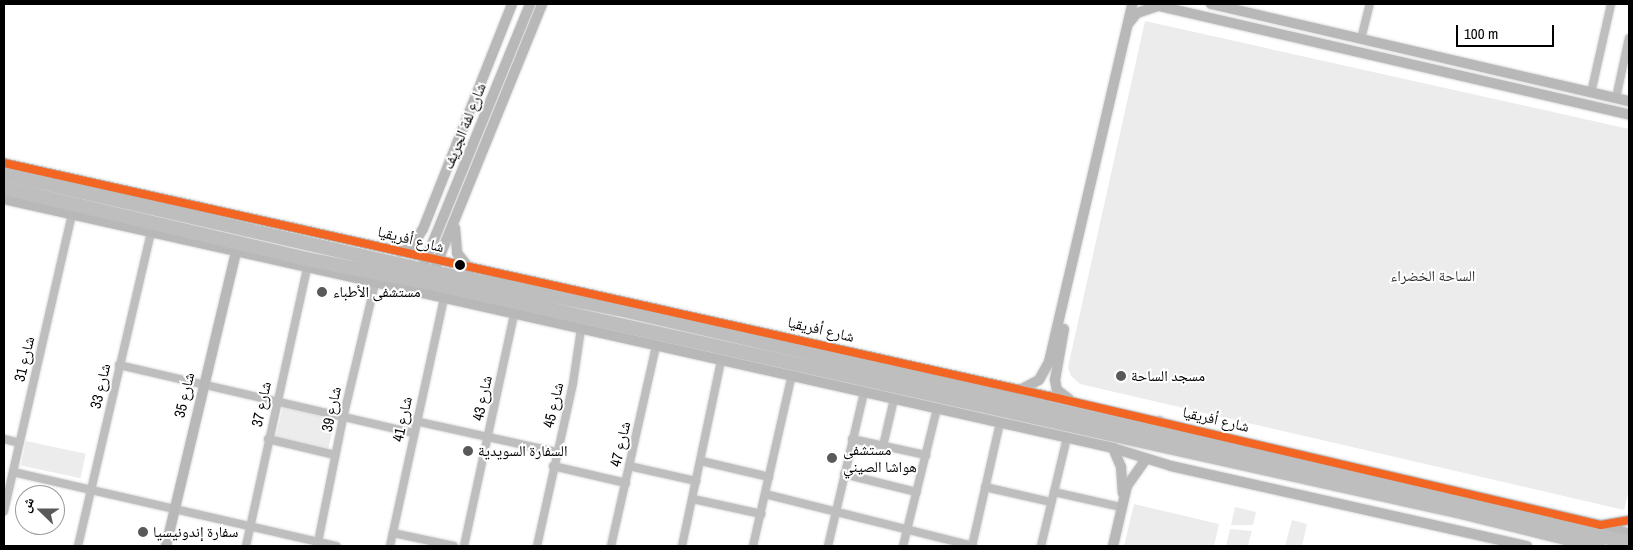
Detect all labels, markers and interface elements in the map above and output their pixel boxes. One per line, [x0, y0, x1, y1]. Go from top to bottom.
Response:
scale bar [1458, 15, 1556, 47]
text: 100 m [1464, 23, 1498, 44]
street label: شارع لفة الجريف [439, 80, 489, 172]
street label: شارع أفريقيا [376, 222, 446, 256]
unlabelled marker [455, 260, 465, 270]
park label: الساحة الخضراء [1391, 267, 1475, 285]
place label: مستشفی الأطباء [333, 283, 421, 301]
marker: مستشفی الأطباء [315, 285, 329, 299]
street label: شارع أفريقيا [786, 313, 856, 345]
street label: شارع 31 [10, 335, 38, 383]
street label: شارع 33 [86, 362, 114, 410]
place label: مسجد الساحة [1131, 367, 1205, 385]
marker: مسجد الساحة [1115, 370, 1127, 382]
street label: شارع 35 [170, 371, 198, 419]
street label: شارع 43 [468, 374, 496, 422]
street label: شارع 37 [247, 380, 275, 428]
street label: شارع 45 [539, 381, 567, 429]
street label: شارع 39 [317, 385, 345, 433]
street label: شارع 41 [388, 395, 416, 443]
street label: شارع أفريقيا [1181, 403, 1251, 435]
street label: شارع 47 [606, 420, 634, 468]
place label: مستشفى هواشا الصيني [843, 440, 917, 475]
place label: السفارة السويدية [478, 442, 568, 460]
marker: السفارة السويدية [462, 445, 474, 457]
marker: مستشفى هواشا الصيني [825, 451, 839, 465]
north arrow [15, 485, 65, 535]
text: ش [16, 495, 38, 515]
place label: سفارة إندونيسيا [153, 523, 238, 541]
marker: سفارة إندونيسيا [137, 526, 149, 538]

